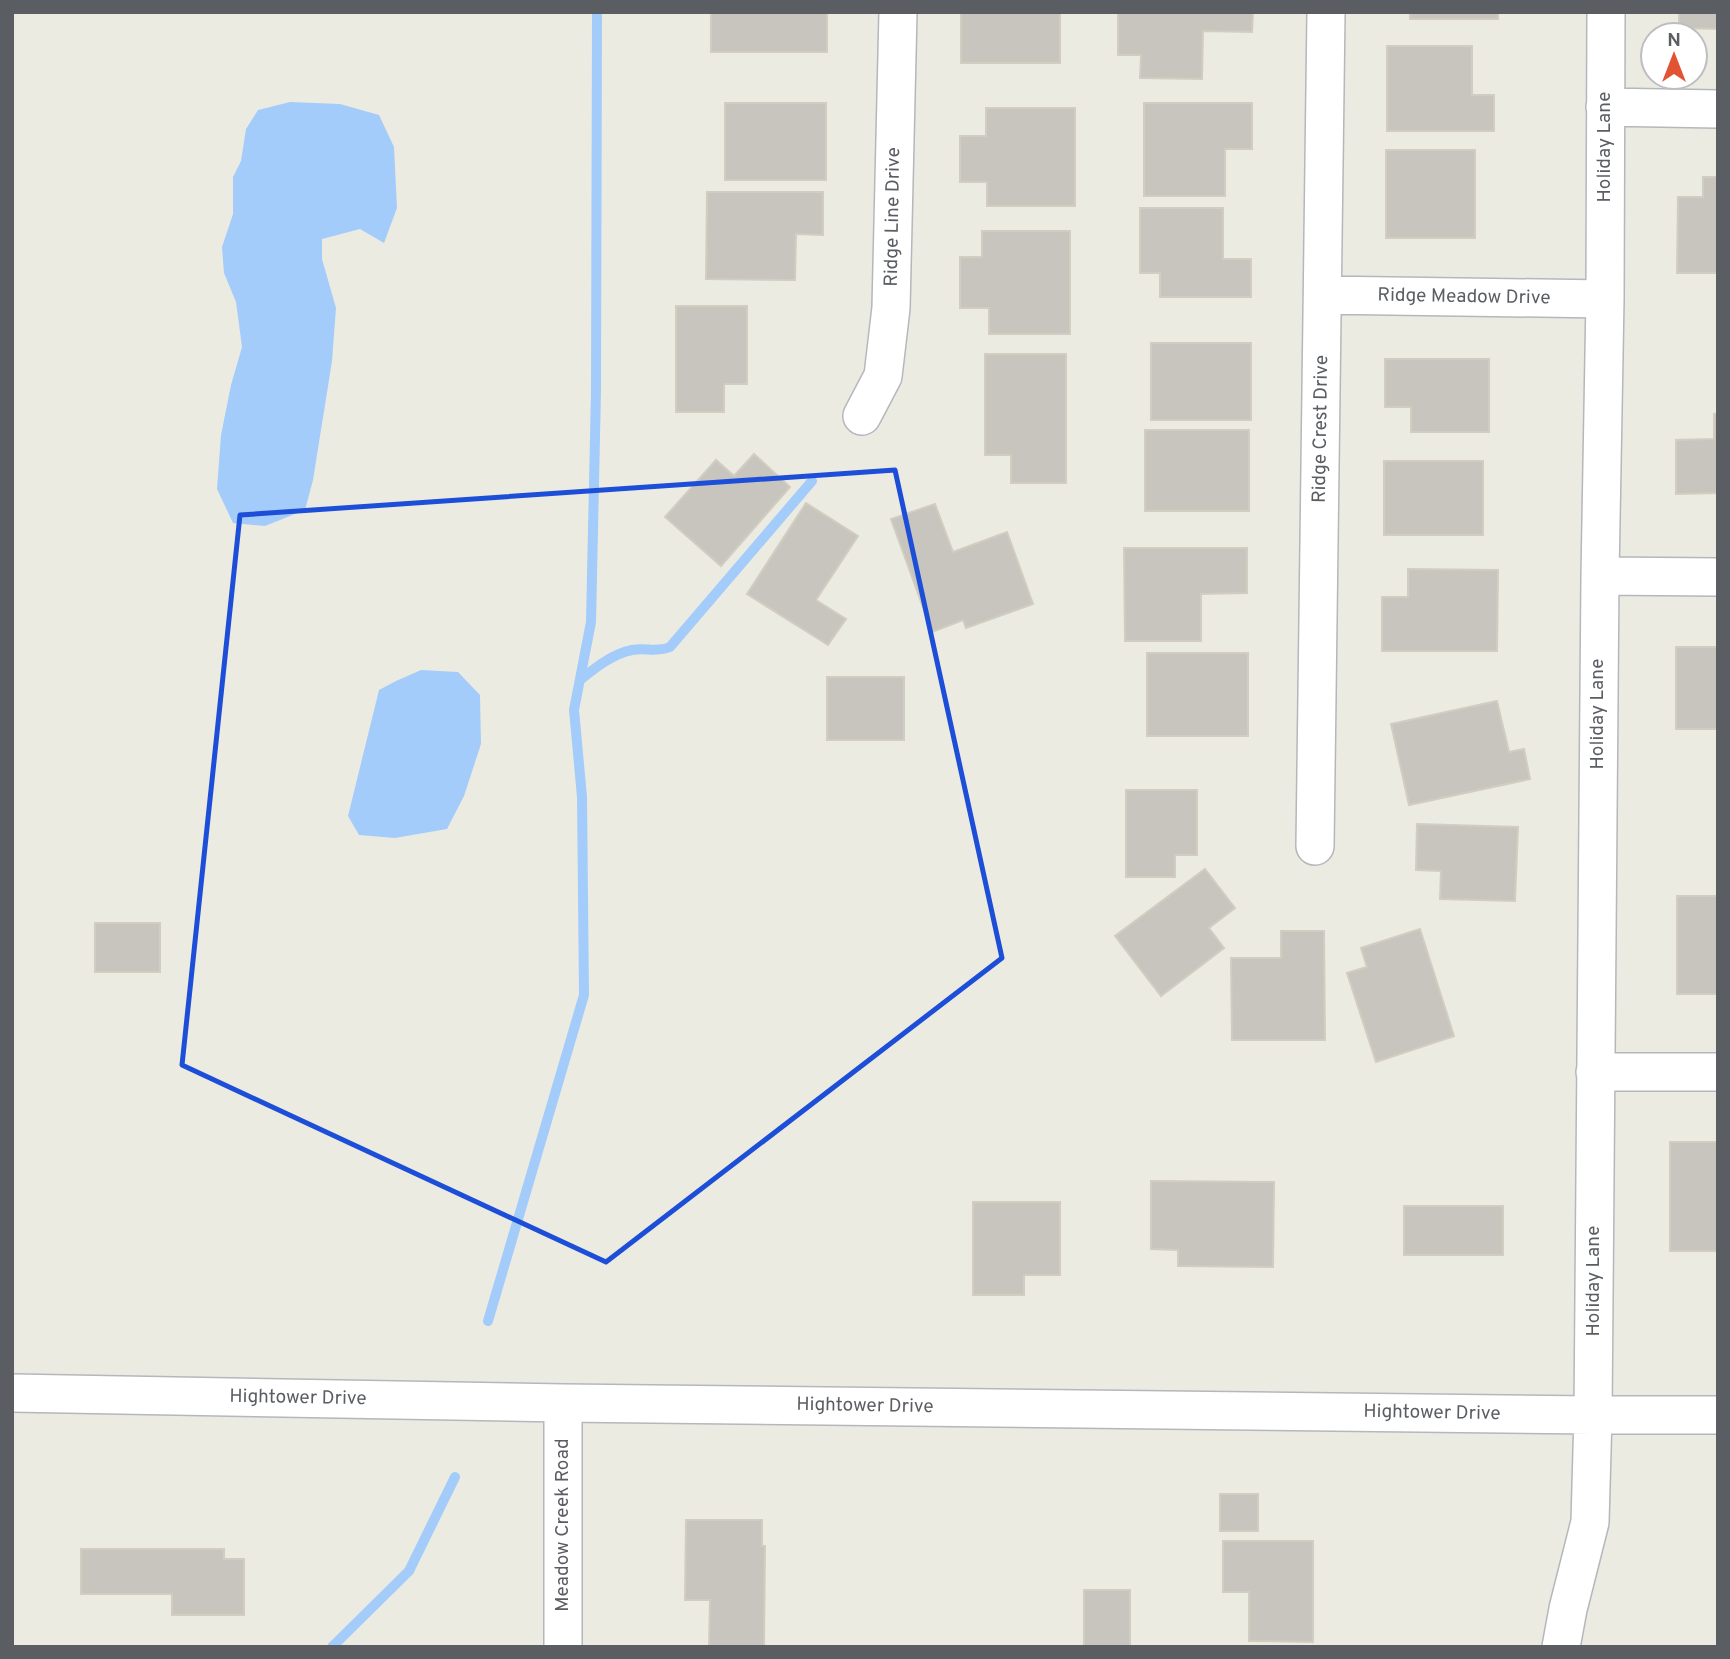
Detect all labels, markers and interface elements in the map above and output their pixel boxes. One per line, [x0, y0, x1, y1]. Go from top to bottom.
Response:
north arrow [1639, 21, 1709, 91]
text: N [1667, 29, 1681, 53]
street label: Holiday Lane [1593, 92, 1617, 202]
street label: Ridge Line Drive [880, 147, 906, 287]
street label: Ridge Meadow Drive [1377, 283, 1551, 311]
street label: Ridge Crest Drive [1308, 355, 1334, 503]
street label: Holiday Lane [1586, 659, 1610, 769]
street label: Holiday Lane [1582, 1226, 1606, 1336]
street label: Hightower Drive [229, 1385, 367, 1411]
street label: Hightower Drive [796, 1393, 934, 1419]
street label: Hightower Drive [1363, 1400, 1501, 1426]
street label: Meadow Creek Road [551, 1438, 575, 1612]

